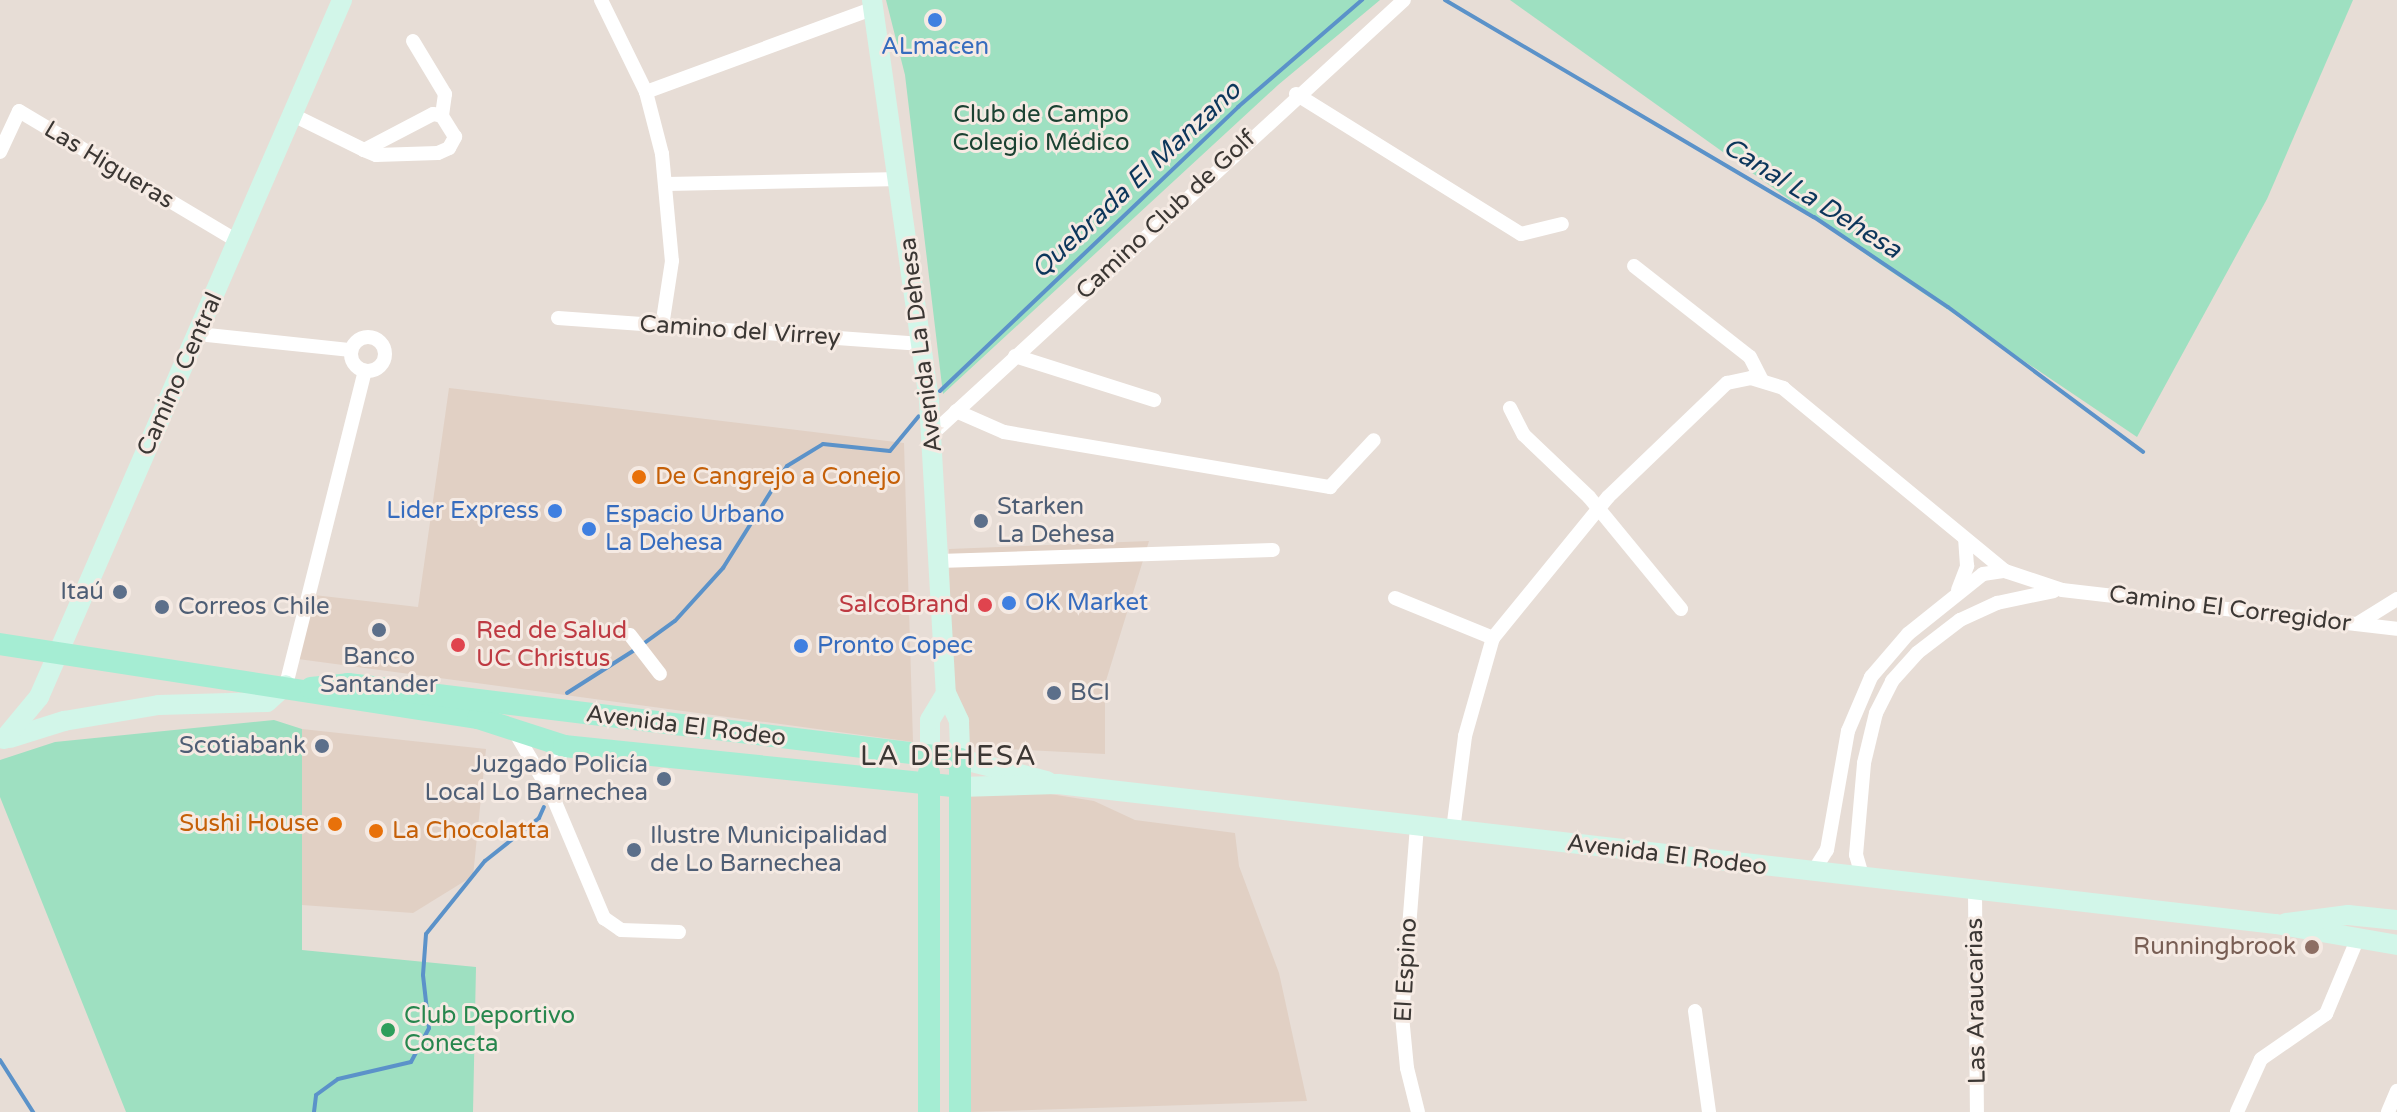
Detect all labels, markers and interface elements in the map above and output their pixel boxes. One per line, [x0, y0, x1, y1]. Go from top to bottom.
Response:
marker: ALmacen [926, 11, 944, 29]
place label: ALmacen [881, 33, 989, 61]
water label: Quebrada El Manzano [1025, 75, 1247, 285]
park label: Club de Campo Colegio Médico [952, 101, 1130, 157]
street label: Las Higueras [39, 115, 179, 215]
street label: Camino Club de Golf [1070, 124, 1262, 306]
water label: Canal La Dehesa [1717, 131, 1907, 265]
street label: Avenida La Dehesa [894, 236, 948, 454]
street label: Camino Central [131, 288, 229, 460]
street label: Camino del Virrey [639, 310, 841, 352]
place label: De Cangrejo a Conejo [655, 463, 901, 491]
marker: De Cangrejo a Conejo [630, 468, 648, 486]
place label: Starken La Dehesa [997, 493, 1115, 549]
place label: Lider Express [386, 497, 539, 525]
place label: Espacio Urbano La Dehesa [605, 501, 785, 557]
marker: Lider Express [546, 502, 564, 520]
marker: Starken La Dehesa [972, 512, 990, 530]
marker: Espacio Urbano La Dehesa [580, 520, 598, 538]
place label: Itaú [60, 578, 104, 606]
street label: Camino El Corregidor [2107, 580, 2353, 638]
marker: Itaú [111, 583, 129, 601]
place label: OK Market [1025, 589, 1148, 617]
place label: SalcoBrand [839, 591, 969, 619]
place label: Correos Chile [178, 593, 330, 621]
marker: OK Market [1000, 594, 1018, 612]
marker: SalcoBrand [976, 596, 994, 614]
marker: Correos Chile [153, 598, 171, 616]
place label: Red de Salud UC Christus [476, 617, 627, 673]
marker: Banco Santander [370, 621, 388, 639]
place label: Pronto Copec [817, 632, 973, 660]
marker: Red de Salud UC Christus [447, 634, 469, 656]
marker: Pronto Copec [792, 637, 810, 655]
place label: Banco Santander [320, 643, 438, 699]
place label: BCI [1070, 679, 1110, 707]
marker: BCI [1045, 684, 1063, 702]
street label: Avenida El Rodeo [584, 699, 788, 753]
place label: Scotiabank [179, 732, 306, 760]
marker: Scotiabank [313, 737, 331, 755]
district label: LA DEHESA [860, 739, 1038, 773]
place label: Juzgado Policía Local Lo Barnechea [424, 751, 648, 807]
marker: Juzgado Policía Local Lo Barnechea [655, 770, 673, 788]
place label: Sushi House [179, 810, 319, 838]
marker: Sushi House [326, 815, 344, 833]
place label: La Chocolatta [392, 817, 550, 845]
marker: La Chocolatta [367, 822, 385, 840]
place label: Ilustre Municipalidad de Lo Barnechea [650, 822, 888, 878]
street label: Avenida El Rodeo [1565, 828, 1769, 882]
marker: Ilustre Municipalidad de Lo Barnechea [625, 841, 643, 859]
street label: El Espino [1389, 917, 1423, 1023]
street label: Las Araucarias [1960, 918, 1992, 1084]
place label: Runningbrook [2133, 933, 2296, 961]
marker: Runningbrook [2303, 938, 2321, 956]
place label: Club Deportivo Conecta [404, 1002, 575, 1058]
marker: Club Deportivo Conecta [379, 1021, 397, 1039]

